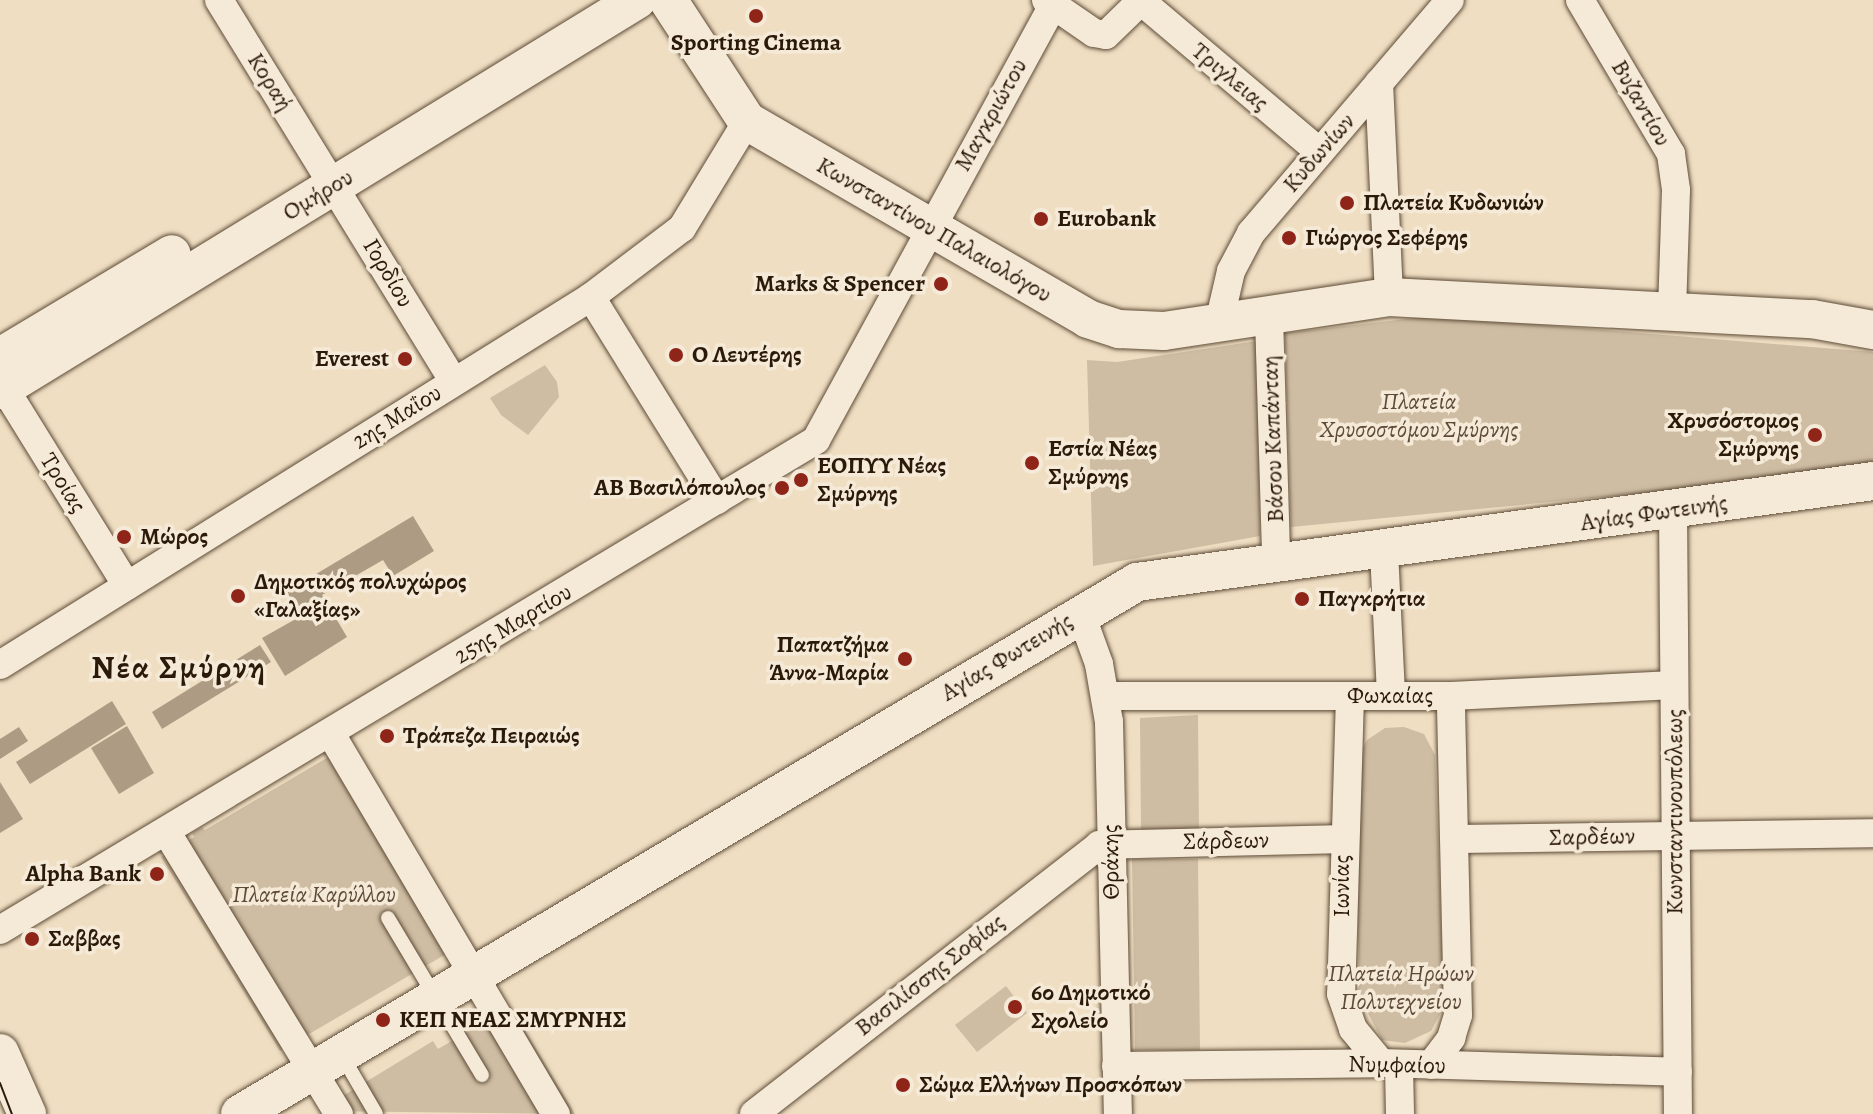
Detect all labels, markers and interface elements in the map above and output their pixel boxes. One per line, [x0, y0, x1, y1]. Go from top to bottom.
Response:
marker: Sporting Cinema [747, 7, 765, 25]
place label: Sporting Cinema [671, 29, 841, 57]
street label: Τριγλειας [1186, 37, 1274, 117]
street label: Κοραή [241, 47, 299, 117]
street label: Μαγκριώτου [948, 54, 1034, 176]
street label: Βυζαντίου [1605, 55, 1677, 151]
street label: Κυδωνίων [1277, 107, 1361, 199]
street label: Κωνσταντίνου Παλαιολόγου [811, 151, 1057, 309]
street label: Ομήρου [278, 163, 358, 227]
place label: Πλατεία Κυδωνιών [1363, 189, 1544, 217]
marker: Πλατεία Κυδωνιών [1338, 194, 1356, 212]
place label: Eurobank [1057, 205, 1156, 233]
marker: Eurobank [1032, 210, 1050, 228]
place label: Γιώργος Σεφέρης [1305, 224, 1468, 252]
marker: Γιώργος Σεφέρης [1280, 229, 1298, 247]
street label: Γορδίου [356, 233, 420, 313]
place label: Marks & Spencer [755, 270, 925, 298]
marker: Marks & Spencer [932, 275, 950, 293]
place label: Ο Λευτέρης [692, 341, 802, 369]
place label: Everest [315, 345, 389, 373]
marker: Ο Λευτέρης [667, 346, 685, 364]
marker: Everest [396, 350, 414, 368]
street label: Βάσου Καπάνταη [1256, 355, 1290, 523]
street label: 2ης Μαΐου [347, 378, 447, 456]
park label: Πλατεία Χρυσοστόμου Σμύρνης [1320, 388, 1518, 444]
place label: Χρυσόστομος Σμύρνης [1667, 407, 1799, 463]
marker: Χρυσόστομος Σμύρνης [1806, 426, 1824, 444]
place label: Εστία Νέας Σμύρνης [1048, 435, 1157, 491]
street label: Τροίας [34, 448, 92, 518]
place label: ΕΟΠΥΥ Νέας Σμύρνης [817, 452, 946, 508]
marker: Εστία Νέας Σμύρνης [1023, 454, 1041, 472]
marker: ΕΟΠΥΥ Νέας Σμύρνης [792, 471, 810, 489]
place label: ΑΒ Βασιλόπουλος [594, 474, 766, 502]
marker: ΑΒ Βασιλόπουλος [773, 479, 791, 497]
street label: Αγίας Φωτεινής [1579, 488, 1729, 538]
place label: Μώρος [140, 523, 208, 551]
marker: Μώρος [115, 528, 133, 546]
place label: Δημοτικός πολυχώρος «Γαλαξίας» [254, 568, 467, 624]
street label: 25ης Μαρτίου [449, 578, 577, 670]
place label: Παγκρήτια [1318, 585, 1426, 613]
marker: Δημοτικός πολυχώρος «Γαλαξίας» [229, 587, 247, 605]
marker: Παγκρήτια [1293, 590, 1311, 608]
street label: Αγίας Φωτεινής [936, 607, 1078, 707]
place label: Παπατζήμα Άννα-Μαρία [769, 631, 889, 687]
district label: Νέα Σμύρνη [91, 648, 267, 686]
marker: Παπατζήμα Άννα-Μαρία [896, 650, 914, 668]
street label: Φωκαίας [1347, 682, 1433, 710]
street label: Κωνσταντινουπόλεως [1661, 709, 1689, 915]
place label: Τράπεζα Πειραιώς [403, 722, 580, 750]
marker: Τράπεζα Πειραιώς [378, 727, 396, 745]
street label: Σαρδέων [1549, 822, 1635, 852]
street label: Θράκης [1096, 824, 1126, 900]
street label: Σάρδεων [1183, 826, 1269, 856]
street label: Ιωνίας [1328, 855, 1356, 917]
place label: Alpha Bank [26, 860, 141, 888]
marker: Alpha Bank [148, 865, 166, 883]
park label: Πλατεία Καρύλλου [232, 881, 396, 909]
street label: Βασιλίσσης Σοφίας [849, 908, 1011, 1042]
place label: Σαββας [48, 925, 121, 953]
marker: Σαββας [23, 930, 41, 948]
park label: Πλατεία Ηρώων Πολυτεχνείου [1328, 960, 1474, 1016]
place label: 6ο Δημοτικό Σχολείο [1031, 979, 1151, 1035]
marker: 6ο Δημοτικό Σχολείο [1006, 998, 1024, 1016]
place label: ΚΕΠ ΝΕΑΣ ΣΜΥΡΝΗΣ [399, 1006, 627, 1034]
marker: ΚΕΠ ΝΕΑΣ ΣΜΥΡΝΗΣ [374, 1011, 392, 1029]
street label: Νυμφαίου [1348, 1050, 1446, 1080]
place label: Σώμα Ελλήνων Προσκόπων [919, 1071, 1182, 1099]
marker: Σώμα Ελλήνων Προσκόπων [894, 1076, 912, 1094]

